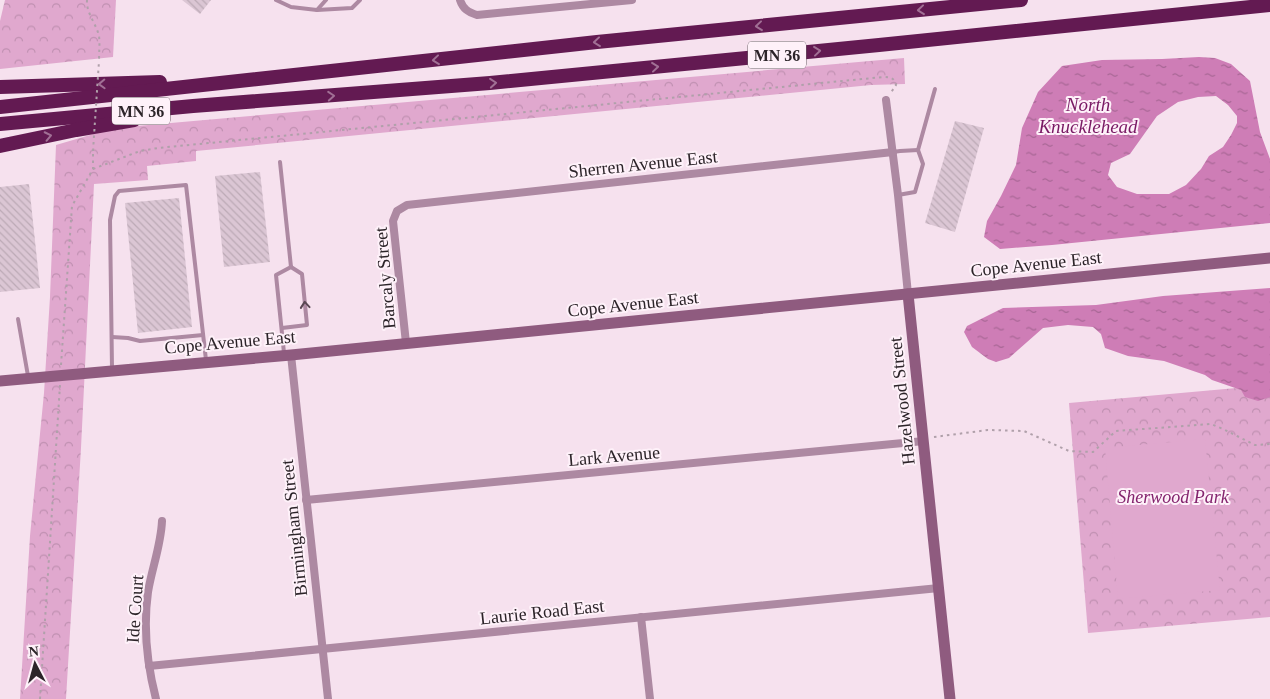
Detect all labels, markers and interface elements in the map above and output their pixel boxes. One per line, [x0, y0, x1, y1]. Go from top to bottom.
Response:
one-way arrow [916, 4, 924, 15]
one-way arrow [755, 20, 763, 31]
one-way arrow [593, 36, 601, 47]
road number: MN 36 [748, 42, 806, 68]
one-way arrow [813, 46, 821, 57]
one-way arrow [431, 54, 439, 65]
one-way arrow [652, 62, 660, 73]
one-way arrow [98, 78, 106, 89]
one-way arrow [490, 78, 498, 89]
one-way arrow [328, 90, 336, 101]
water label: North Knucklehead [1037, 94, 1138, 137]
road number: MN 36 [112, 98, 170, 124]
one-way arrow [43, 131, 52, 142]
street label: Sherren Avenue East [568, 146, 718, 182]
street label: Barcaly Street [371, 226, 399, 330]
street label: Cope Avenue East [969, 247, 1103, 281]
street label: Cope Avenue East [566, 287, 700, 321]
one-way arrow [300, 301, 311, 309]
street label: Cope Avenue East [164, 326, 296, 358]
street label: Hazelwood Street [885, 336, 919, 466]
street label: Lark Avenue [567, 442, 661, 470]
street label: Birmingham Street [277, 459, 311, 597]
park label: Sherwood Park [1117, 487, 1230, 507]
street label: Ide Court [123, 574, 147, 644]
street label: Laurie Road East [479, 596, 605, 628]
north arrow [10, 639, 60, 689]
text: N [28, 644, 40, 660]

